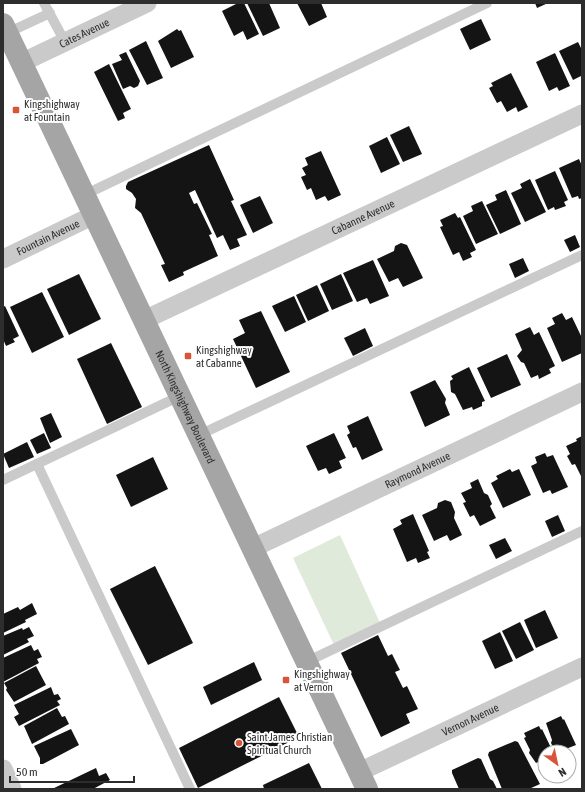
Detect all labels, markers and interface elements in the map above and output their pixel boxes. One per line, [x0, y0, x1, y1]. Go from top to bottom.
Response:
street label: Cates Avenue [57, 16, 111, 50]
place label: Kingshighway at Fountain [24, 98, 80, 123]
marker: Kingshighway at Fountain [11, 105, 21, 115]
street label: Cabanne Avenue [330, 197, 396, 237]
street label: Fountain Avenue [15, 217, 81, 257]
place label: Kingshighway at Cabanne [196, 344, 252, 369]
street label: North Kingshighway Boulevard [153, 348, 217, 465]
marker: Kingshighway at Cabanne [183, 351, 193, 361]
street label: Raymond Avenue [383, 449, 452, 491]
place label: Kingshighway at Vernon [294, 668, 350, 693]
marker: Kingshighway at Vernon [281, 675, 291, 685]
street label: Vernon Avenue [440, 701, 501, 738]
place label: Saint James Christian Spiritual Church [247, 731, 332, 756]
marker: Saint James Christian Spiritual Church [234, 738, 244, 748]
north arrow [537, 744, 577, 784]
scale bar [10, 758, 134, 784]
text: 50 m [16, 765, 38, 779]
text: N [556, 766, 568, 779]

